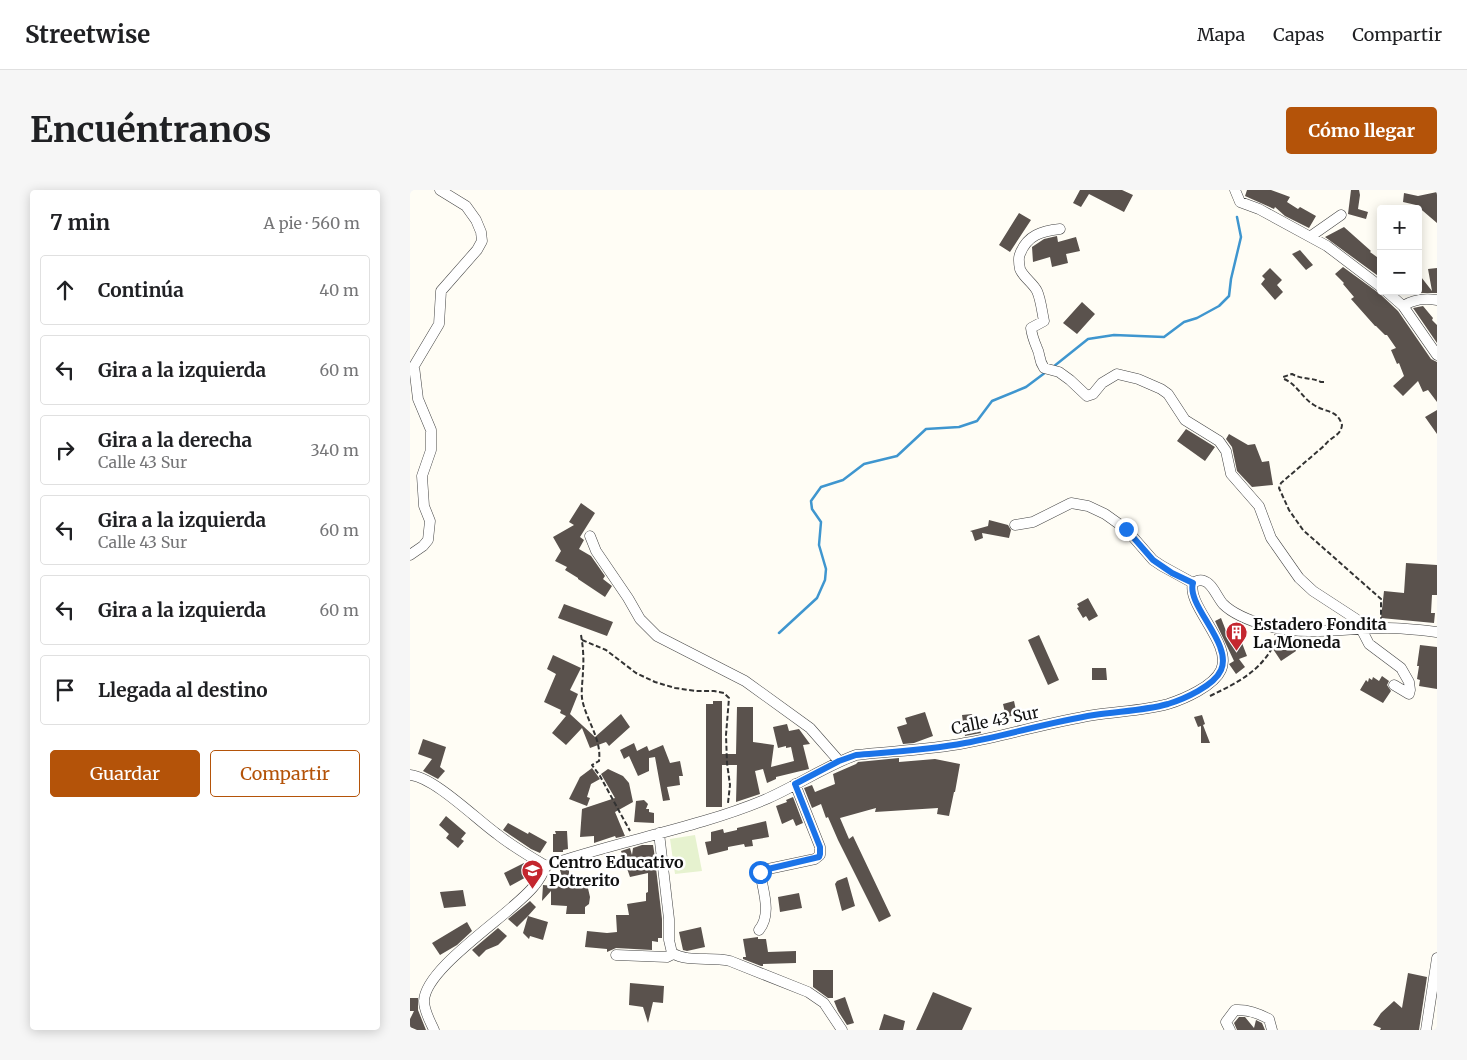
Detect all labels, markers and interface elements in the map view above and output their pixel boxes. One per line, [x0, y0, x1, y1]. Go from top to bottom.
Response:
text: Streetwise [25, 19, 150, 50]
text: Mapa [1197, 23, 1245, 46]
text: Capas [1273, 23, 1324, 46]
text: Compartir [1352, 23, 1442, 46]
button: Cómo llegar [1286, 107, 1437, 154]
text: Encuéntranos [30, 108, 271, 152]
map controls [1377, 205, 1422, 295]
button: + [1377, 205, 1422, 250]
text: 7 min [50, 209, 110, 236]
text: A pie · 560 m [264, 213, 360, 233]
button: − [1377, 250, 1422, 295]
icon: ahead [51, 276, 79, 304]
text: Continúa [98, 278, 184, 302]
text: 40 m [319, 280, 359, 300]
icon: left [51, 356, 79, 384]
text: Gira a la izquierda [98, 358, 266, 382]
text: 60 m [319, 360, 359, 380]
text: Gira a la derecha [98, 428, 252, 452]
icon: right [51, 436, 79, 464]
text: 340 m [310, 440, 359, 460]
text: Calle 43 Sur [98, 452, 187, 472]
text: Gira a la izquierda [98, 508, 266, 532]
icon: left [51, 516, 79, 544]
route end [1115, 518, 1138, 541]
text: 60 m [319, 520, 359, 540]
text: Calle 43 Sur [98, 532, 187, 552]
icon: left [51, 596, 79, 624]
text: Gira a la izquierda [98, 598, 266, 622]
text: 60 m [319, 600, 359, 620]
place label: Estadero Fondita La Moneda [1253, 614, 1387, 652]
building icon: Estadero Fondita La Moneda [1225, 621, 1249, 652]
icon: arrive [51, 676, 79, 704]
text: Llegada al destino [98, 678, 268, 702]
street label: Calle 43 Sur [949, 702, 1041, 738]
button: Guardar [50, 750, 200, 797]
button: Compartir [210, 750, 360, 797]
place label: Centro Educativo Potrerito [549, 852, 684, 890]
school or university icon: Centro Educativo Potrerito [521, 859, 545, 890]
route start [749, 861, 772, 884]

